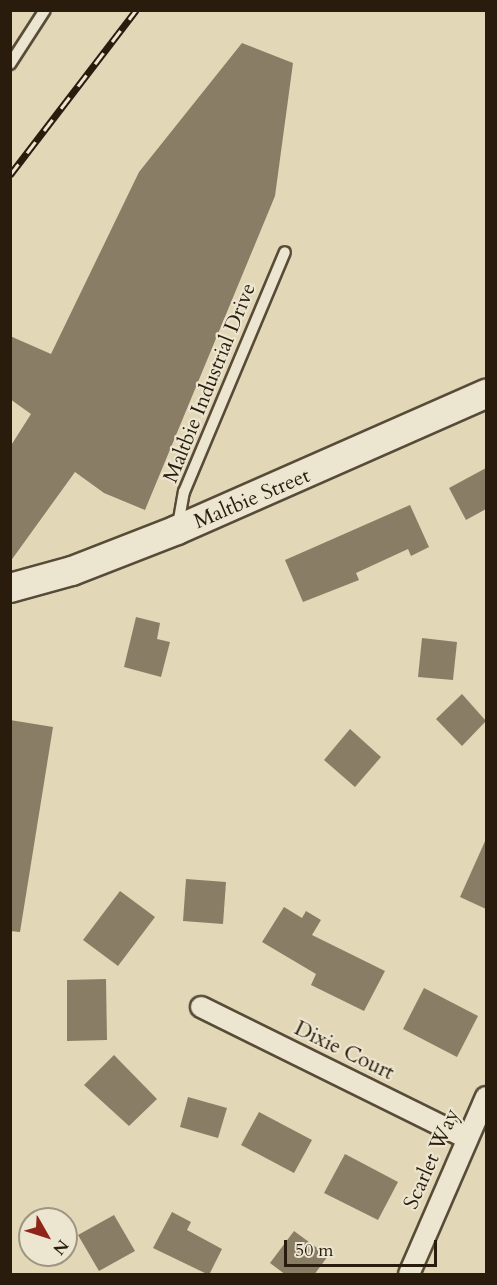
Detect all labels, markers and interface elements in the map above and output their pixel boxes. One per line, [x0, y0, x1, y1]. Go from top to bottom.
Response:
street label: Maltbie Industrial Drive [158, 280, 262, 486]
street label: Maltbie Street [190, 463, 314, 535]
street label: Dixie Court [290, 1016, 398, 1086]
street label: Scarlet Way [399, 1105, 465, 1213]
north arrow [18, 1207, 78, 1267]
scale bar [287, 1228, 440, 1266]
text: N [48, 1235, 73, 1259]
text: 50 m [295, 1238, 334, 1263]

